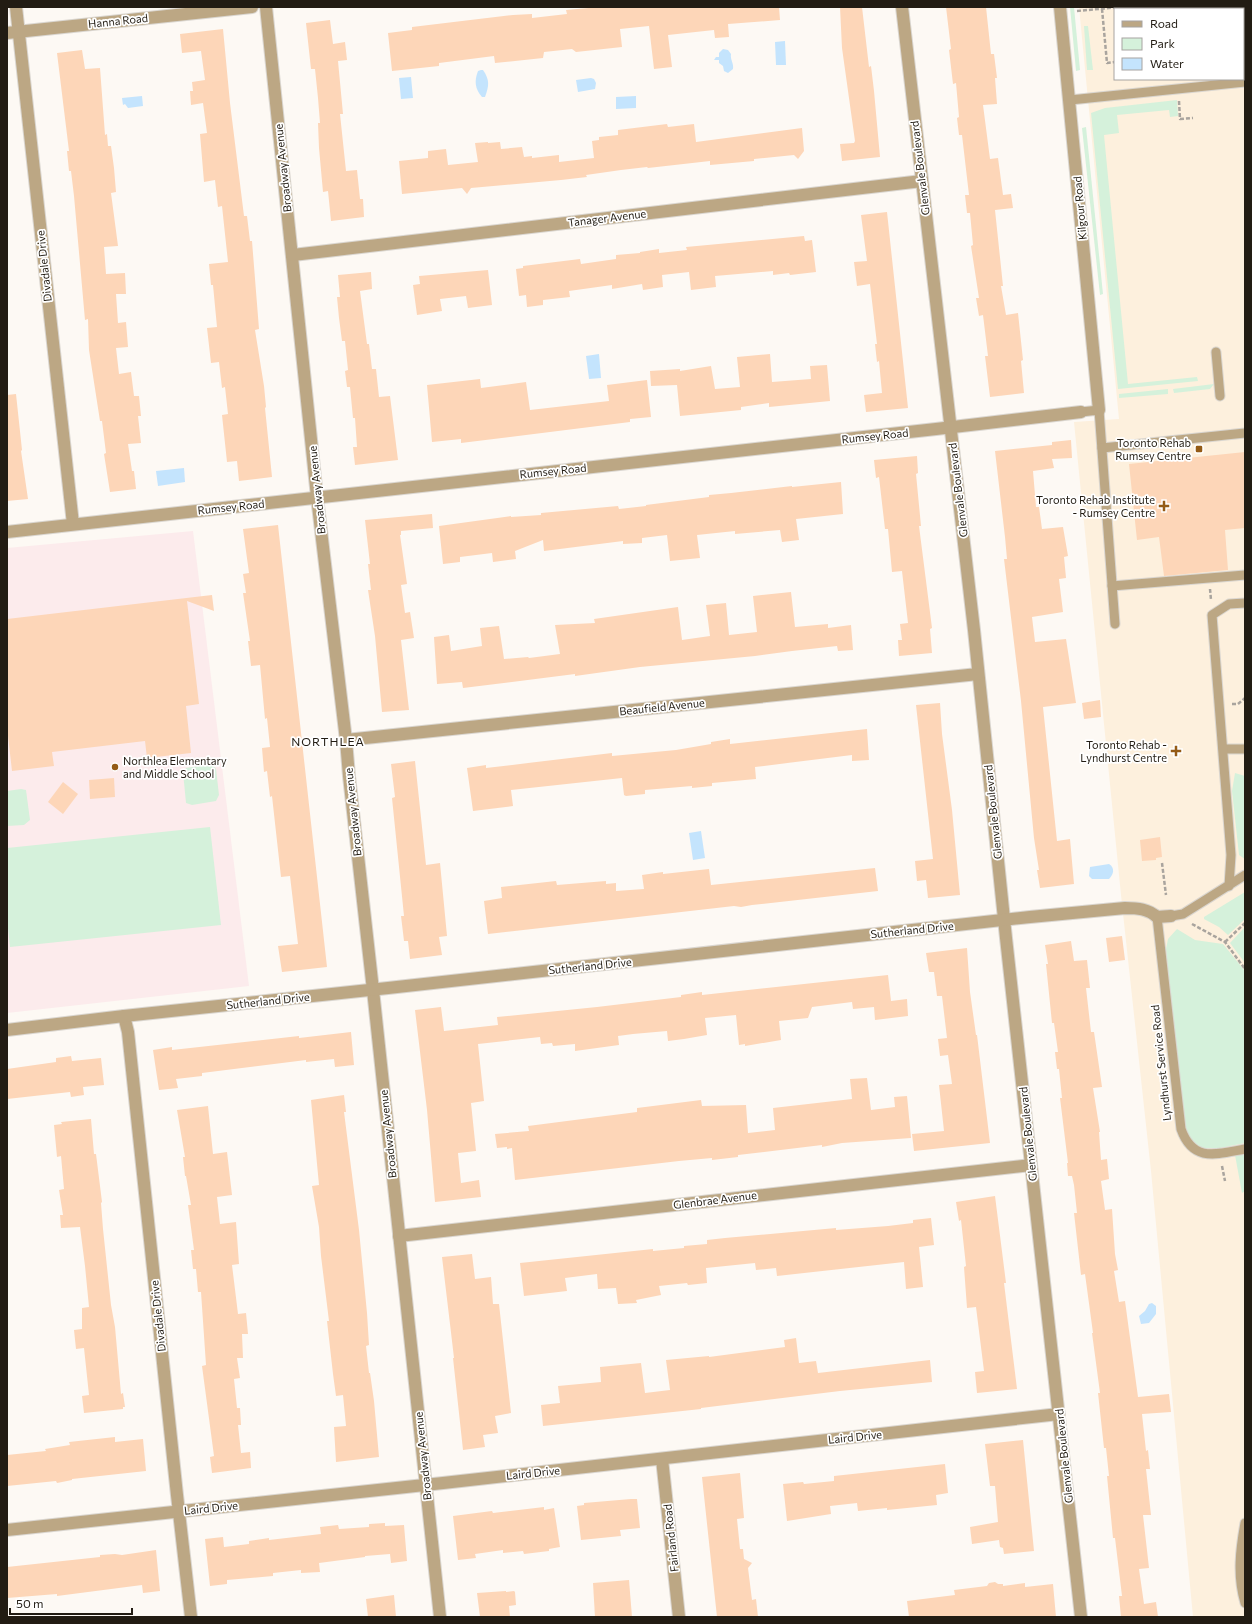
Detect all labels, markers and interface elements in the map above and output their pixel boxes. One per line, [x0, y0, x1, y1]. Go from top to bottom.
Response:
legend [1114, 8, 1244, 80]
street label: Hanna Road [87, 11, 149, 30]
text: Road [1150, 16, 1178, 30]
text: Park [1150, 36, 1176, 50]
text: Water [1150, 56, 1184, 70]
street label: Glenvale Boulevard [907, 120, 932, 216]
street label: Broadway Avenue [271, 123, 294, 213]
street label: Kilgour Road [1070, 176, 1089, 240]
street label: Tanager Avenue [567, 206, 647, 229]
street label: Divadale Drive [33, 230, 54, 302]
street label: Rumsey Road [841, 426, 909, 445]
place label: Toronto Rehab Rumsey Centre [1115, 436, 1191, 462]
street label: Glenvale Boulevard [945, 442, 970, 538]
marker: Toronto Rehab Rumsey Centre [1194, 444, 1204, 454]
street label: Broadway Avenue [305, 445, 328, 535]
street label: Rumsey Road [519, 461, 587, 480]
place label: Toronto Rehab Institute - Rumsey Centre [1036, 493, 1155, 519]
street label: Rumsey Road [197, 497, 265, 516]
marker: Toronto Rehab Institute - Rumsey Centre [1158, 500, 1170, 512]
street label: Beaufield Avenue [619, 696, 705, 717]
district label: NORTHLEA [291, 734, 365, 748]
place label: Toronto Rehab - Lyndhurst Centre [1080, 738, 1167, 764]
marker: Toronto Rehab - Lyndhurst Centre [1170, 745, 1182, 757]
place label: Northlea Elementary and Middle School [123, 754, 227, 780]
marker: Northlea Elementary and Middle School [110, 762, 120, 772]
street label: Glenvale Boulevard [981, 764, 1004, 860]
street label: Broadway Avenue [341, 767, 364, 857]
street label: Sutherland Drive [870, 919, 954, 940]
street label: Sutherland Drive [548, 955, 632, 976]
street label: Sutherland Drive [226, 990, 310, 1011]
street label: Lyndhurst Service Road [1148, 1004, 1173, 1122]
street label: Glenvale Boulevard [1016, 1086, 1039, 1182]
street label: Broadway Avenue [376, 1089, 399, 1179]
street label: Glenbrae Avenue [672, 1188, 758, 1211]
street label: Divadale Drive [147, 1280, 168, 1352]
street label: Glenvale Boulevard [1052, 1408, 1075, 1504]
street label: Broadway Avenue [411, 1411, 434, 1501]
street label: Laird Drive [827, 1427, 883, 1446]
street label: Laird Drive [505, 1463, 561, 1482]
street label: Laird Drive [183, 1498, 239, 1517]
street label: Fairland Road [660, 1504, 681, 1573]
scale bar [10, 1590, 132, 1616]
text: 50 m [16, 1596, 44, 1610]

